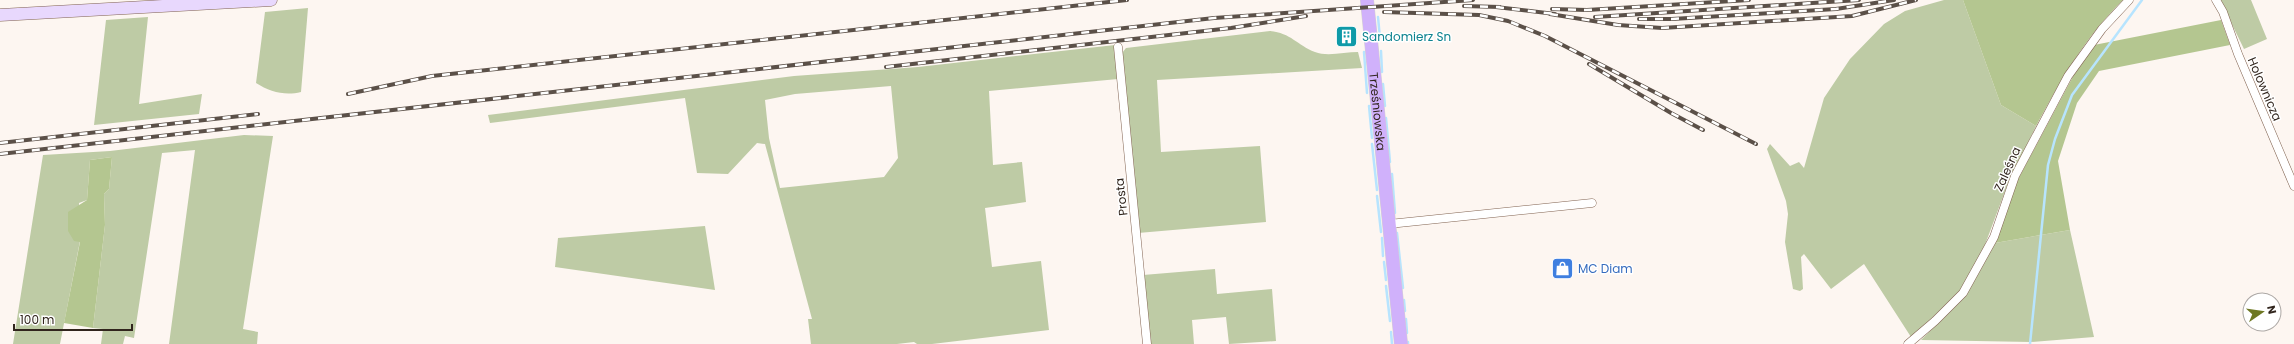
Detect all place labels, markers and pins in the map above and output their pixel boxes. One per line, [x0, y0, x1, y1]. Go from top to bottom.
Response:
building icon: Sandomierz Sn [1333, 23, 1359, 49]
place label: Sandomierz Sn [1362, 28, 1451, 45]
shop icon: MC Diam [1549, 255, 1575, 281]
place label: MC Diam [1578, 260, 1633, 277]

